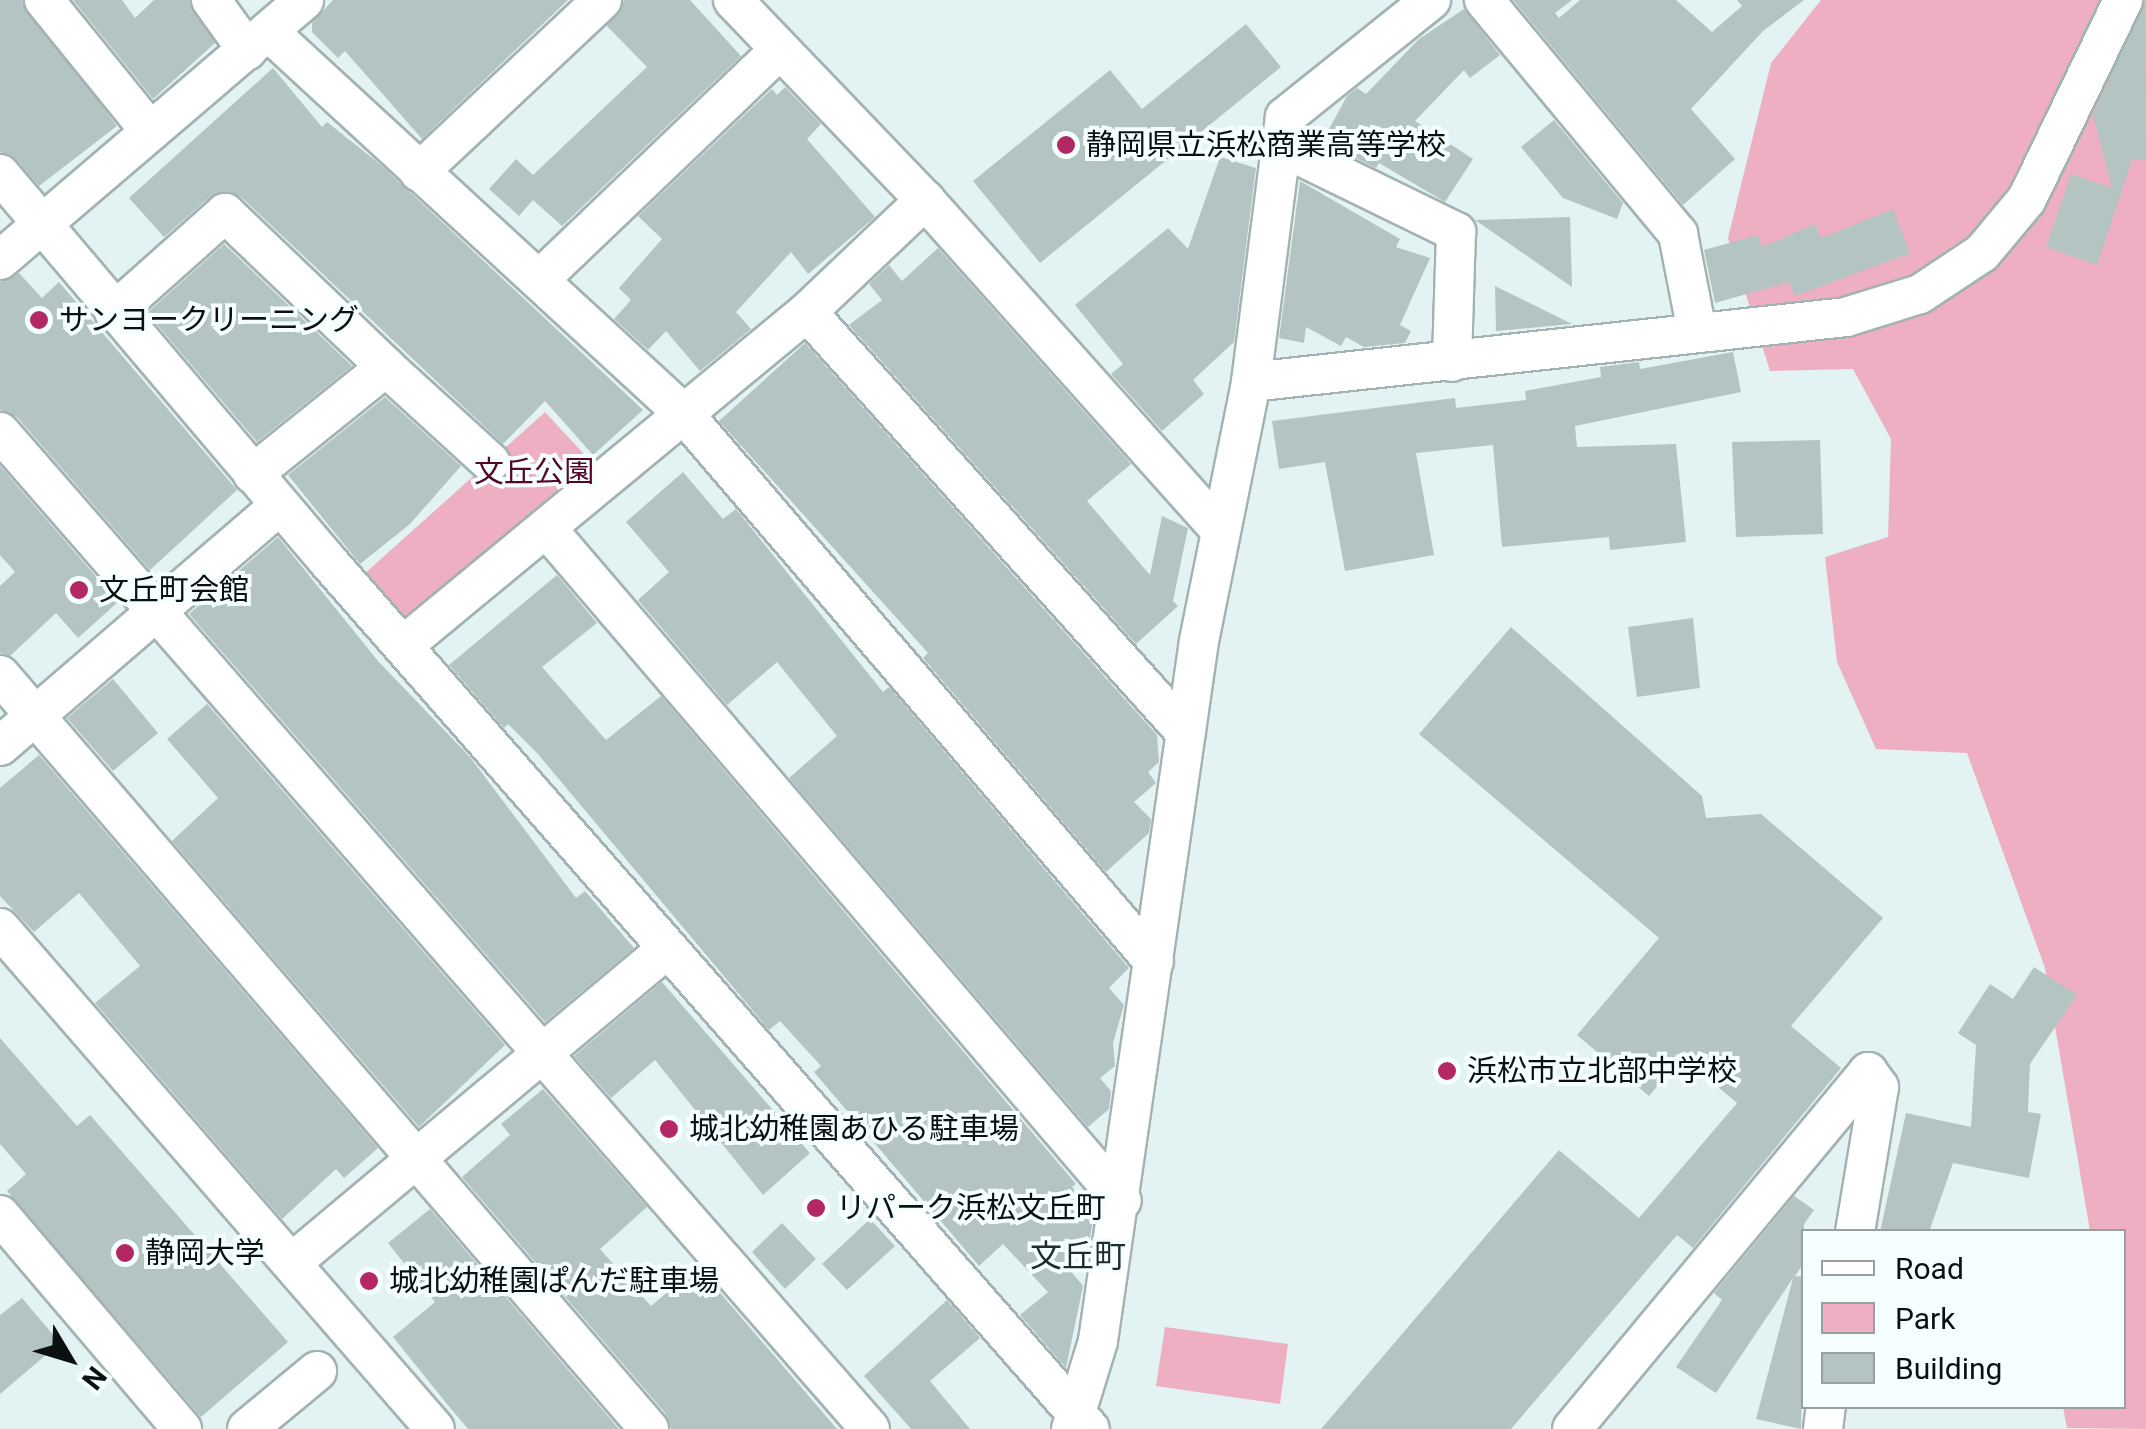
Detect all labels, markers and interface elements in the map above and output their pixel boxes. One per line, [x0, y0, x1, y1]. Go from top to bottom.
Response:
place label: 静岡県立浜松商業高等学校 [1086, 127, 1446, 163]
marker: 静岡県立浜松商業高等学校 [1055, 134, 1077, 156]
place label: サンヨークリーニング [59, 302, 359, 338]
marker: サンヨークリーニング [28, 309, 50, 331]
park label: 文丘公園 [474, 454, 594, 490]
place label: 文丘町会館 [99, 572, 249, 608]
marker: 文丘町会館 [68, 579, 90, 601]
place label: 浜松市立北部中学校 [1467, 1053, 1737, 1089]
marker: 浜松市立北部中学校 [1436, 1060, 1458, 1082]
place label: 城北幼稚園あひる駐車場 [689, 1111, 1019, 1147]
marker: 城北幼稚園あひる駐車場 [658, 1118, 680, 1140]
place label: リパーク浜松文丘町 [836, 1190, 1106, 1226]
marker: リパーク浜松文丘町 [805, 1197, 827, 1219]
legend [1801, 1229, 2126, 1409]
place label: 静岡大学 [145, 1235, 265, 1271]
district label: 文丘町 [1030, 1237, 1126, 1275]
marker: 静岡大学 [114, 1242, 136, 1264]
text: Road [1895, 1251, 1964, 1286]
place label: 城北幼稚園ぱんだ駐車場 [389, 1263, 719, 1299]
marker: 城北幼稚園ぱんだ駐車場 [358, 1270, 380, 1292]
text: Park [1895, 1301, 1955, 1336]
north arrow [20, 1309, 120, 1409]
text: Building [1895, 1351, 2002, 1386]
text: N [75, 1360, 113, 1396]

